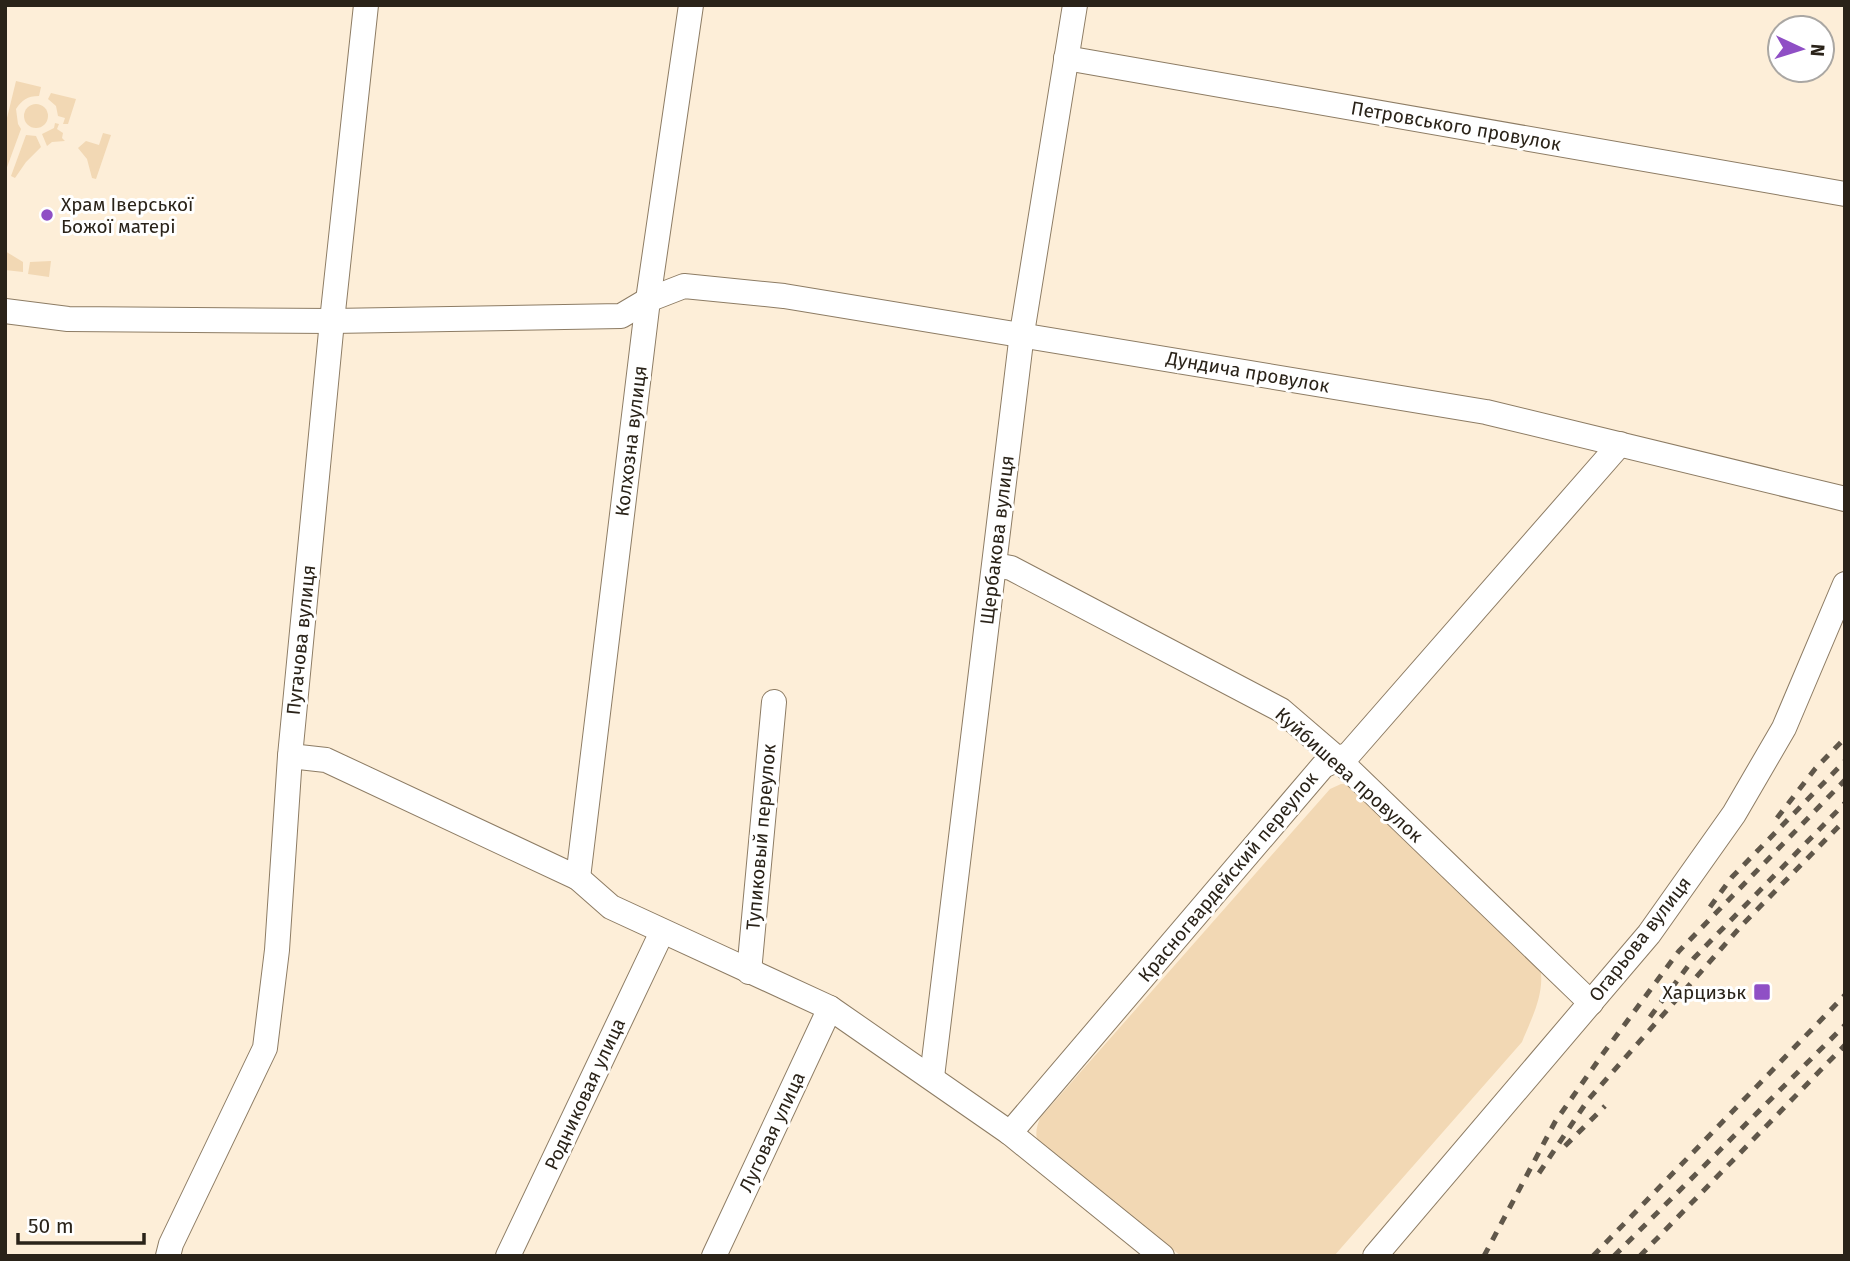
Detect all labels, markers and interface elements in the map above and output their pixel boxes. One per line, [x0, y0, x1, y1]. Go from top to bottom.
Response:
north arrow [1766, 14, 1836, 84]
text: N [1806, 43, 1829, 57]
street label: Петровського провулок [1349, 96, 1563, 156]
place label: Храм Іверської Божої матері [61, 193, 194, 238]
marker: Храм Іверської Божої матері [39, 207, 55, 223]
street label: Дундича провулок [1164, 346, 1331, 398]
street label: Колхозна вулиця [610, 364, 652, 518]
street label: Щербакова вулиця [975, 454, 1019, 626]
street label: Пугачова вулиця [282, 564, 320, 716]
street label: Куйбишева провулок [1270, 703, 1428, 847]
street label: Тупиковый переулок [741, 743, 781, 931]
street label: Красногвардейский переулок [1133, 767, 1323, 987]
street label: Огарьова вулиця [1584, 872, 1696, 1006]
place label: Харцизьк [1663, 981, 1746, 1004]
marker: Харцизьк [1752, 982, 1772, 1002]
street label: Родниковая улица [540, 1014, 630, 1174]
street label: Луговая улица [734, 1068, 810, 1196]
scale bar [18, 1202, 144, 1246]
text: 50 m [28, 1213, 74, 1239]

